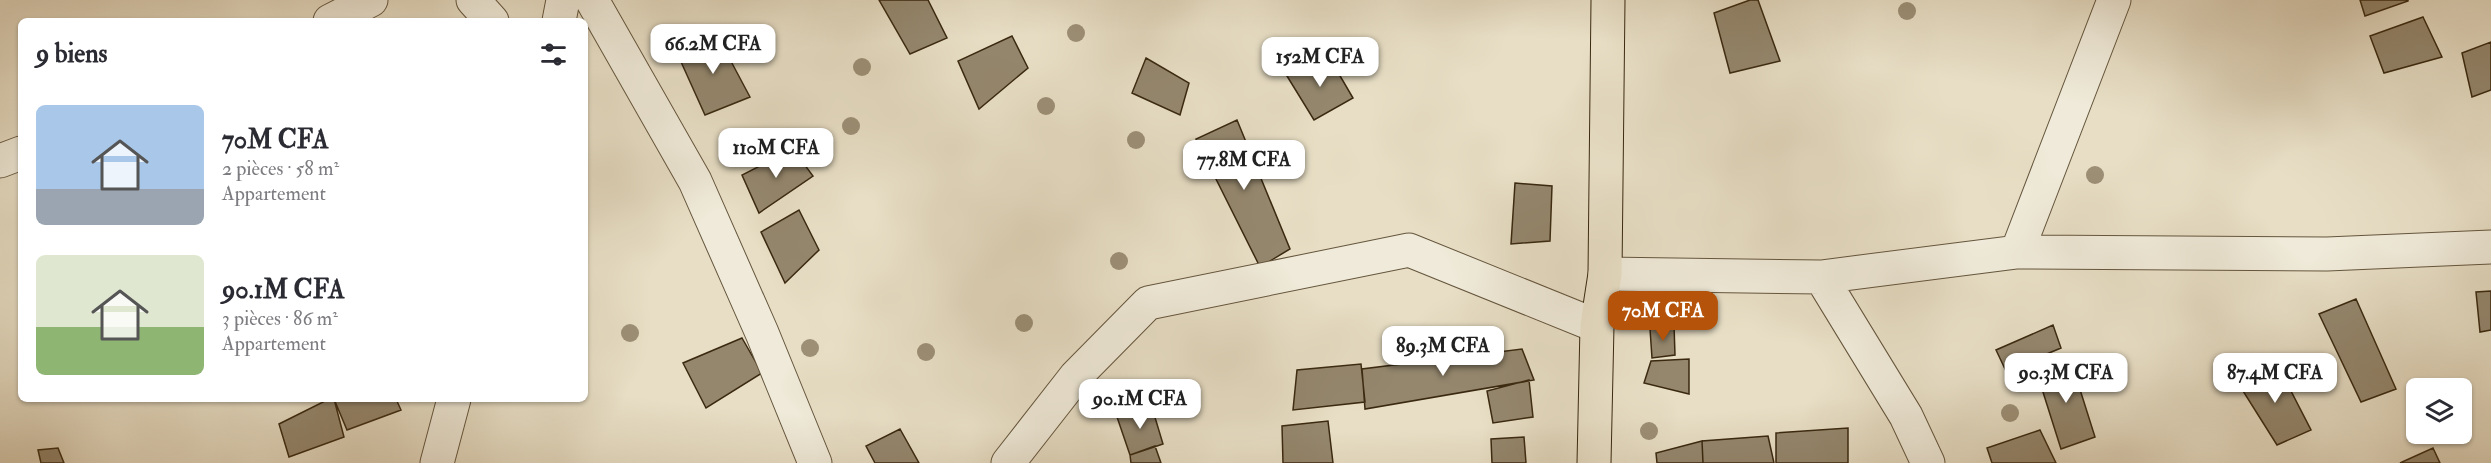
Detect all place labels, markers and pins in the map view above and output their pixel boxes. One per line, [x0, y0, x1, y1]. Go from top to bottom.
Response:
pin: 66.2M CFA [644, 24, 782, 75]
pin: 152M CFA [1258, 37, 1382, 88]
pin: 110M CFA [714, 128, 838, 179]
pin: 77.8M CFA [1175, 140, 1313, 191]
pin: 70M CFA [1608, 291, 1718, 342]
pin: 89.3M CFA [1374, 326, 1512, 377]
pin: 90.3M CFA [1997, 353, 2135, 404]
pin: 87.4M CFA [2206, 353, 2344, 404]
pin: 90.1M CFA [1071, 379, 1209, 430]

